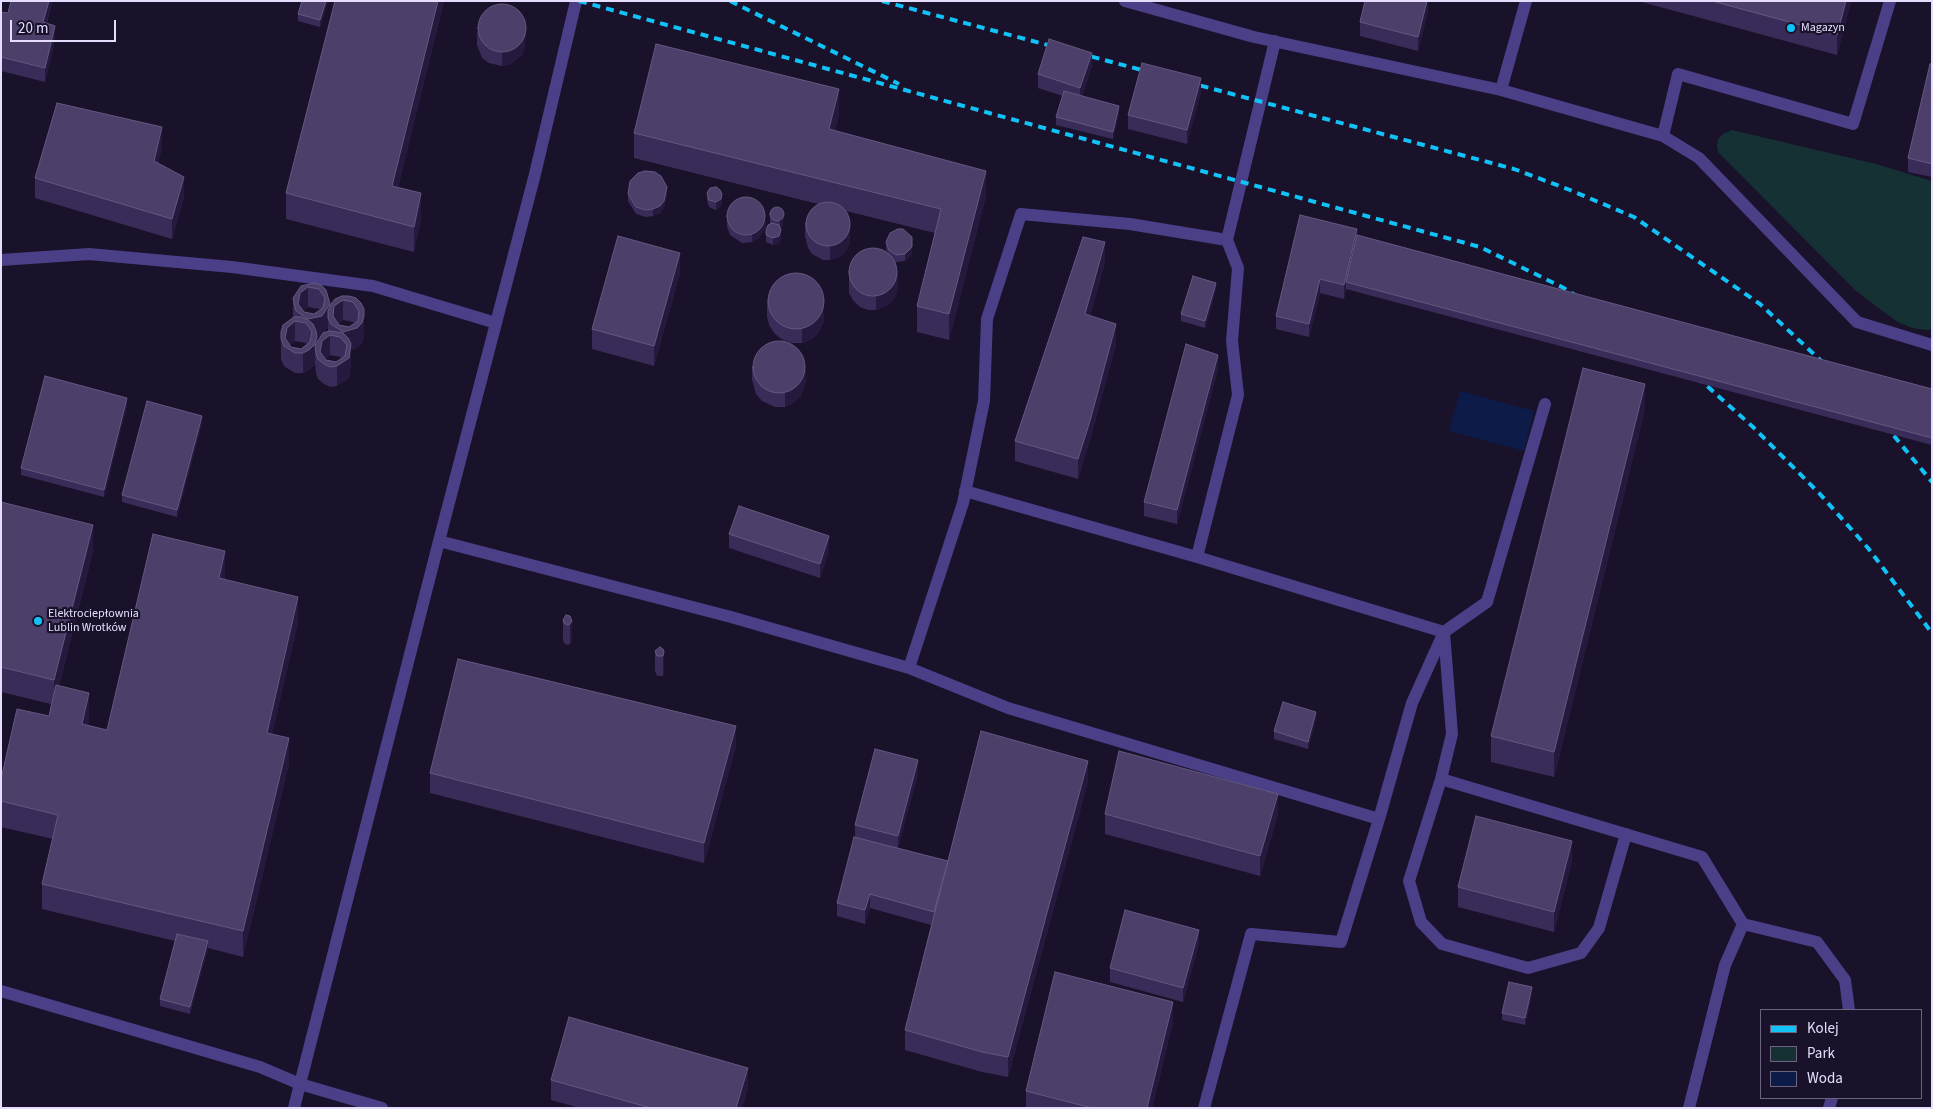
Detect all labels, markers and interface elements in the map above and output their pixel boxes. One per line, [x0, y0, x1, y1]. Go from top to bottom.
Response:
scale bar [12, 10, 119, 42]
text: 20 m [18, 18, 48, 39]
place label: Magazyn [1801, 21, 1845, 35]
marker: Magazyn [1785, 22, 1797, 34]
place label: Elektrociepłownia Lublin Wrotków [48, 607, 139, 635]
marker: Elektrociepłownia Lublin Wrotków [32, 615, 44, 627]
legend [1760, 1009, 1923, 1099]
text: Kolej [1807, 1018, 1839, 1039]
text: Park [1807, 1043, 1835, 1064]
text: Woda [1807, 1068, 1843, 1089]

